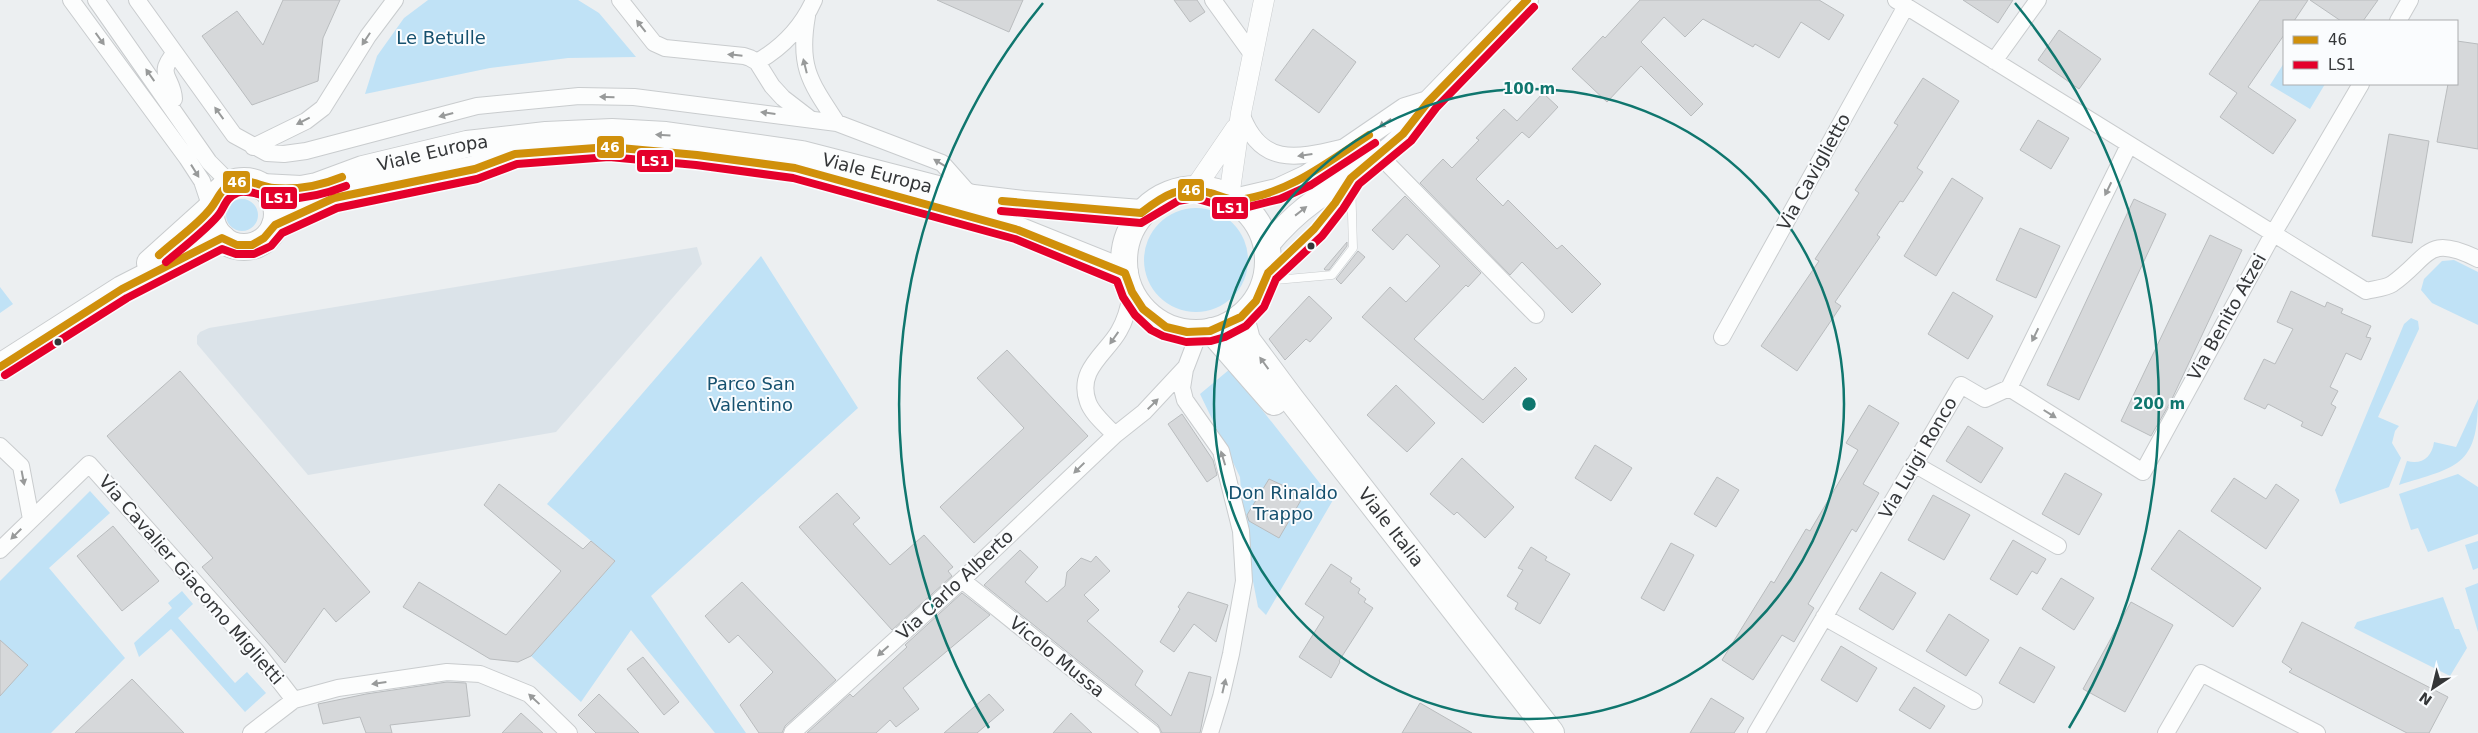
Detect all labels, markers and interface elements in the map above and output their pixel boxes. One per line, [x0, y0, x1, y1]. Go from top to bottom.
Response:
one-way arrow [636, 20, 647, 33]
legend [2283, 20, 2458, 85]
park label: Le Betulle [396, 27, 486, 48]
text: 46 [2328, 31, 2347, 49]
one-way arrow [95, 32, 105, 46]
one-way arrow [362, 33, 371, 46]
one-way arrow [726, 51, 742, 59]
text: LS1 [2328, 56, 2355, 74]
one-way arrow [801, 58, 809, 73]
one-way arrow [145, 68, 155, 81]
text: 100 m [1503, 80, 1555, 98]
one-way arrow [598, 93, 614, 101]
one-way arrow [213, 107, 224, 120]
one-way arrow [760, 109, 776, 117]
street label: Via Caviglietto [1773, 110, 1854, 234]
one-way arrow [438, 111, 453, 119]
one-way arrow [296, 117, 311, 125]
one-way arrow [1378, 118, 1392, 128]
one-way arrow [654, 130, 670, 138]
street label: Viale Europa [375, 131, 489, 175]
line badge: 46 [596, 135, 625, 159]
text: 46 [600, 139, 620, 155]
line badge: LS1 [636, 149, 674, 173]
street label: Viale Europa [820, 149, 935, 197]
one-way arrow [1297, 151, 1313, 159]
text: LS1 [641, 153, 669, 169]
one-way arrow [933, 159, 946, 168]
one-way arrow [191, 164, 200, 177]
line badge: 46 [222, 170, 251, 194]
text: 46 [227, 174, 247, 190]
line badge: 46 [1177, 178, 1205, 202]
text: 46 [1181, 182, 1201, 198]
one-way arrow [2103, 182, 2111, 196]
line badge: LS1 [260, 186, 298, 210]
text: LS1 [265, 190, 293, 206]
line badge: LS1 [1211, 196, 1249, 220]
text: LS1 [1216, 200, 1244, 216]
one-way arrow [1294, 206, 1307, 217]
unlabelled marker [1306, 241, 1316, 251]
street label: Via Benito Atzei [2183, 250, 2270, 384]
one-way arrow [2031, 328, 2039, 342]
one-way arrow [1109, 332, 1119, 345]
unlabelled marker [53, 337, 63, 347]
one-way arrow [1259, 356, 1269, 369]
park label: Parco San Valentino [707, 373, 795, 415]
street label: Via Luigi Ronco [1874, 393, 1961, 522]
centre of rings [1520, 395, 1538, 413]
text: 200 m [2133, 395, 2185, 413]
one-way arrow [1146, 398, 1158, 410]
one-way arrow [2044, 409, 2057, 419]
one-way arrow [1218, 450, 1226, 465]
one-way arrow [1074, 462, 1086, 474]
one-way arrow [19, 471, 27, 486]
street label: Via Cavalier Giacomo Miglietti [95, 471, 288, 689]
park label: Don Rinaldo Trappo [1228, 482, 1338, 524]
street label: Viale Italia [1354, 483, 1429, 571]
street label: Via Carlo Alberto [892, 525, 1017, 644]
one-way arrow [10, 528, 22, 540]
street label: Vicolo Mussa [1006, 612, 1109, 701]
one-way arrow [877, 645, 890, 656]
north arrow [2408, 663, 2458, 713]
one-way arrow [1220, 678, 1228, 694]
one-way arrow [370, 679, 386, 687]
text: N [2416, 689, 2435, 709]
one-way arrow [529, 693, 541, 705]

